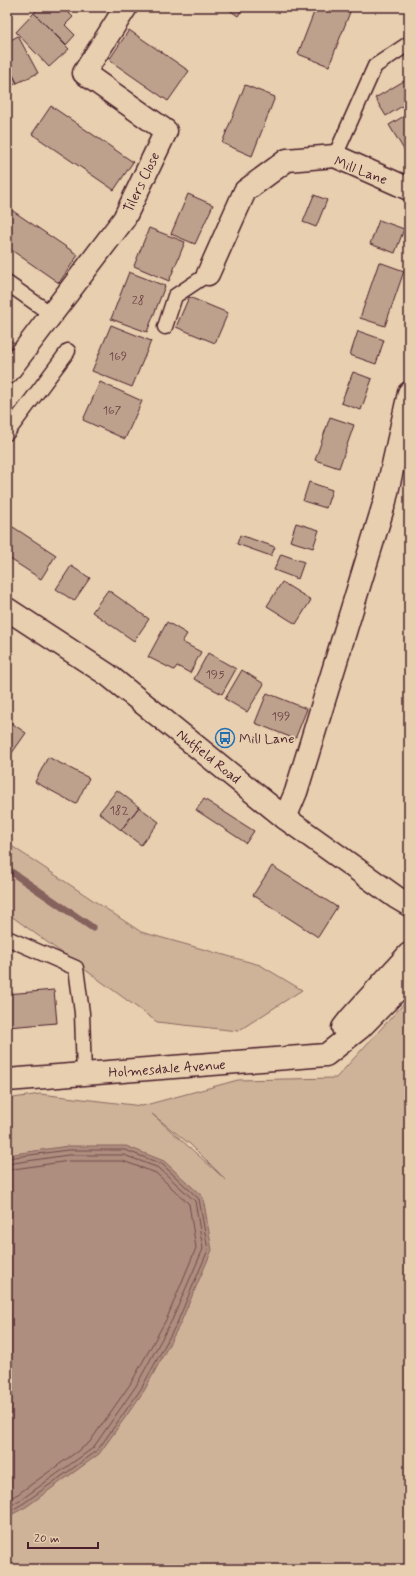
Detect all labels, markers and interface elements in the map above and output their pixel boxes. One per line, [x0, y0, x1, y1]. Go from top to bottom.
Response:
street label: Tilers Close [120, 149, 164, 216]
street label: Mill Lane [332, 153, 390, 189]
house number: 28 [132, 293, 144, 309]
house number: 169 [109, 349, 127, 365]
house number: 167 [103, 403, 122, 419]
house number: 195 [205, 667, 225, 683]
house number: 199 [272, 709, 290, 725]
street label: Nutfield Road [172, 725, 244, 788]
bus stop icon: Mill Lane [214, 727, 236, 749]
place label: Mill Lane [239, 730, 294, 748]
house number: 182 [109, 803, 129, 819]
street label: Holmesdale Avenue [108, 1056, 226, 1082]
scale bar [28, 1524, 98, 1550]
text: 20 m [34, 1531, 60, 1547]

